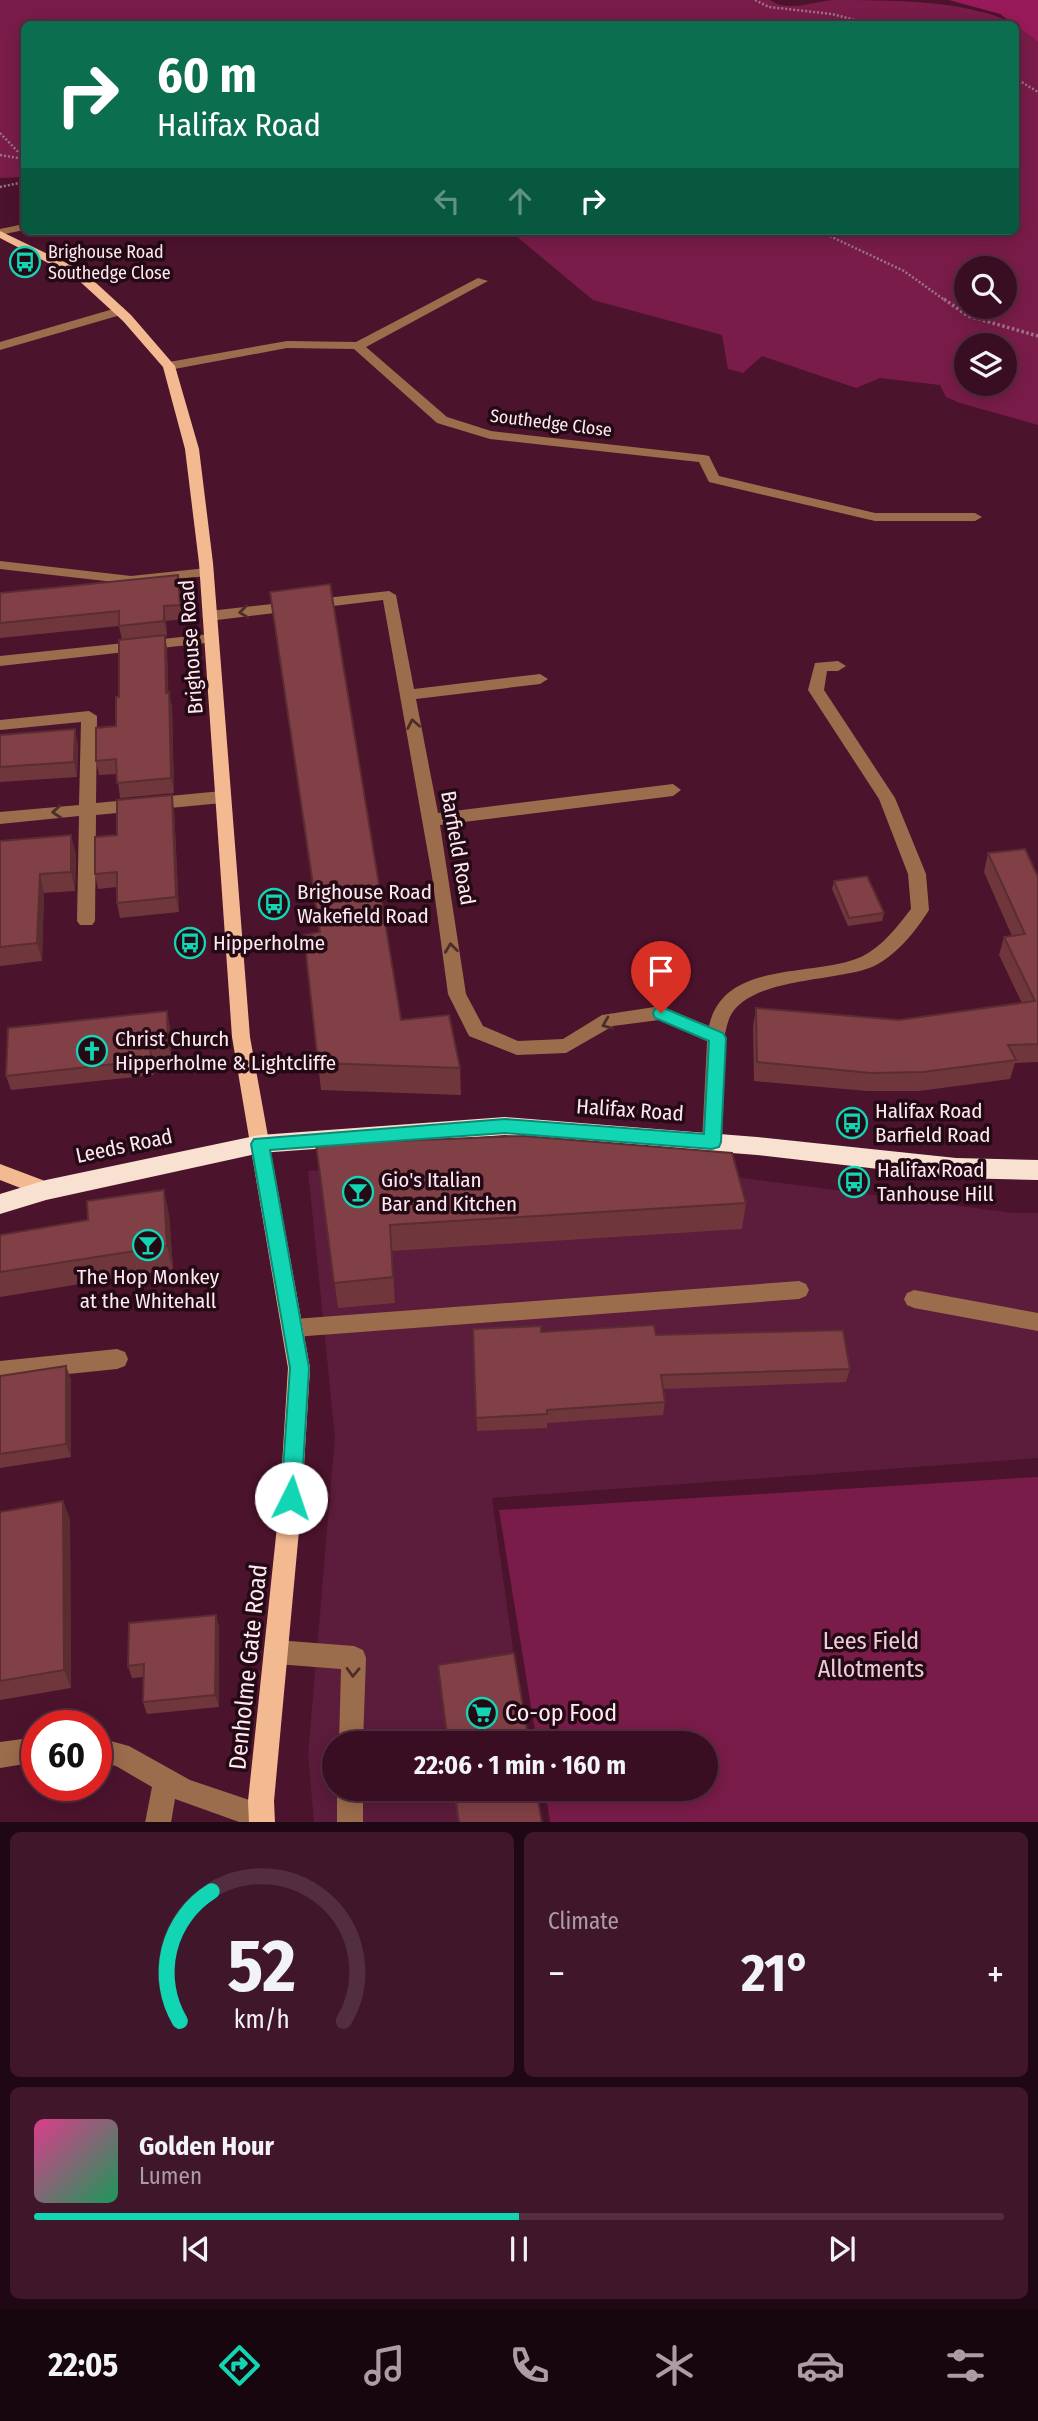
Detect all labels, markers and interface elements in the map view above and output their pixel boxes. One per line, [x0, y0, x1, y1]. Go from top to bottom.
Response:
text: 60 m [157, 46, 257, 105]
icon: right [42, 49, 133, 140]
text: Halifax Road [157, 106, 321, 144]
icon: left [428, 182, 466, 220]
icon: ahead [501, 182, 539, 220]
icon: right [574, 182, 612, 220]
place label: Brighouse Road Southedge Close [48, 241, 171, 284]
bus stop icon: Brighouse Road Southedge Close [8, 245, 42, 279]
map controls [954, 256, 1017, 396]
button: search [954, 256, 1017, 319]
button: layers [954, 333, 1017, 396]
street label: Southedge Close [489, 405, 613, 441]
street label: Brighouse Road [173, 579, 209, 715]
one-way arrow [238, 604, 250, 619]
one-way arrow [406, 718, 421, 730]
street label: Barfield Road [435, 789, 481, 907]
one-way arrow [51, 804, 62, 819]
place label: Brighouse Road Wakefield Road [297, 879, 432, 929]
bus stop icon: Brighouse Road Wakefield Road [257, 887, 291, 921]
bus stop icon: Hipperholme [173, 926, 207, 960]
place label: Hipperholme [213, 930, 325, 956]
pin [631, 941, 691, 1013]
one-way arrow [443, 942, 458, 954]
icon: arrive [642, 952, 680, 990]
one-way arrow [602, 1015, 614, 1029]
place label: Christ Church Hipperholme & Lightcliffe [115, 1026, 336, 1076]
church icon: Christ Church Hipperholme & Lightcliffe [75, 1034, 109, 1068]
street label: Halifax Road [575, 1093, 685, 1127]
place label: Halifax Road Barfield Road [875, 1098, 991, 1148]
bus stop icon: Halifax Road Barfield Road [835, 1106, 869, 1140]
street label: Leeds Road [73, 1123, 175, 1169]
place label: Halifax Road Tanhouse Hill [877, 1157, 994, 1207]
bus stop icon: Halifax Road Tanhouse Hill [837, 1165, 871, 1199]
place label: Gio's Italian Bar and Kitchen [381, 1167, 517, 1217]
bar icon: Gio's Italian Bar and Kitchen [341, 1175, 375, 1209]
bar icon: The Hop Monkey at the Whitehall [131, 1228, 165, 1262]
place label: The Hop Monkey at the Whitehall [77, 1264, 220, 1314]
position arrow [254, 1461, 328, 1535]
street label: Denholme Gate Road [223, 1563, 273, 1771]
park label: Lees Field Allotments [818, 1627, 924, 1683]
one-way arrow [346, 1667, 361, 1678]
supermarket icon: Co-op Food [465, 1696, 499, 1730]
place label: Co-op Food [505, 1699, 617, 1727]
speed limit sign: 60 [21, 1710, 112, 1801]
text: 22:06 · 1 min · 160 m [414, 1750, 626, 1781]
text: Climate [548, 1907, 619, 1935]
text: 52 [228, 1923, 296, 2010]
text: 21° [741, 1942, 811, 2005]
text: − [548, 1951, 565, 1997]
text: + [987, 1951, 1004, 1997]
text: km/h [234, 2004, 290, 2034]
text: Golden Hour [139, 2131, 274, 2162]
text: Lumen [139, 2162, 202, 2190]
icon: previous [177, 2230, 215, 2268]
icon: pause [500, 2230, 538, 2268]
icon: next [823, 2230, 861, 2268]
icon: directions [215, 2341, 264, 2390]
icon: music [360, 2341, 409, 2390]
icon: phone [505, 2341, 554, 2390]
icon: climate [650, 2341, 699, 2390]
icon: car [796, 2341, 845, 2390]
icon: filters [941, 2341, 990, 2390]
text: 22:05 [48, 2346, 118, 2384]

